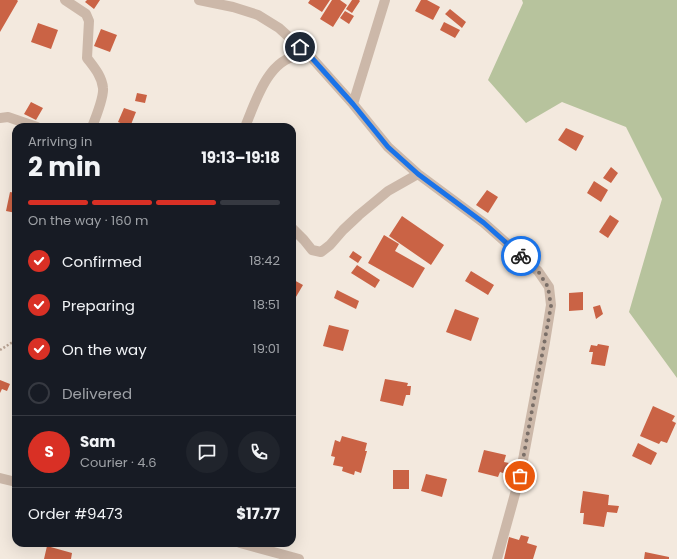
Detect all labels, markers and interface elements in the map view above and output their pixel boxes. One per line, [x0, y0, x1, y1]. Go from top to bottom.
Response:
pin [283, 30, 317, 64]
icon: home [289, 36, 311, 58]
text: Arriving in [28, 132, 92, 151]
text: 19:13–19:18 [201, 147, 280, 168]
text: 2 min [28, 149, 101, 185]
text: On the way · 160 m [28, 211, 149, 230]
courier [501, 236, 541, 276]
icon: bike [510, 245, 532, 267]
icon: check [28, 250, 50, 272]
text: Confirmed [62, 251, 142, 272]
text: 18:42 [249, 251, 280, 270]
icon: check [28, 294, 50, 316]
text: Preparing [62, 295, 135, 316]
text: 18:51 [253, 295, 280, 314]
icon: check [28, 338, 50, 360]
text: On the way [62, 339, 147, 360]
text: 19:01 [253, 339, 280, 358]
text: Delivered [62, 383, 132, 404]
text: Sam [80, 431, 115, 452]
button: chat [186, 431, 228, 473]
button: phone [238, 431, 280, 473]
text: S [44, 441, 54, 462]
text: Courier · 4.6 [80, 453, 157, 472]
pin [503, 459, 537, 493]
icon: bag [509, 465, 531, 487]
text: Order #9473 [28, 503, 123, 524]
text: $17.77 [236, 503, 280, 524]

